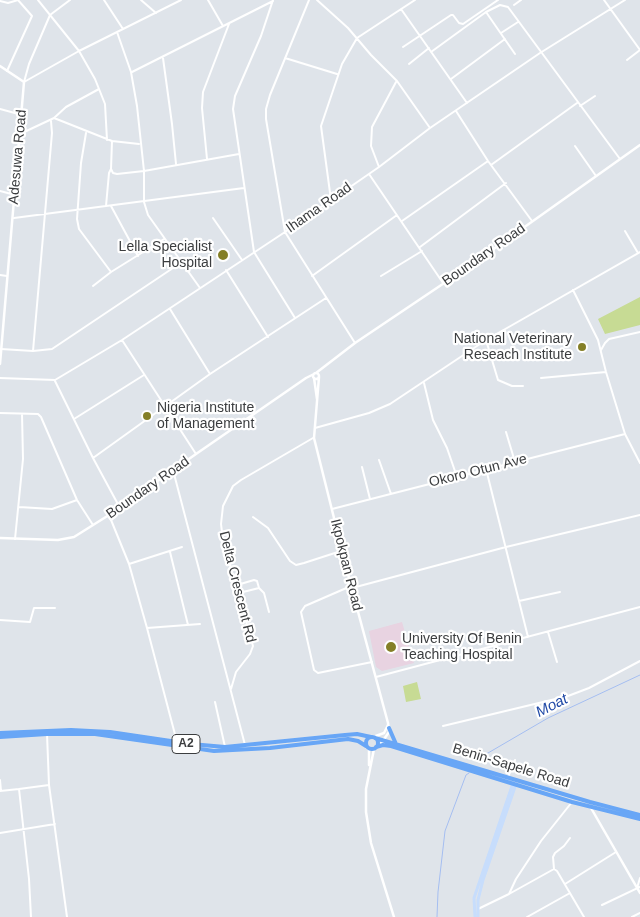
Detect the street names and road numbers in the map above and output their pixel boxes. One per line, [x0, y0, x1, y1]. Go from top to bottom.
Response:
street label: Adesuwa Road [5, 109, 31, 205]
street label: Ihama Road [283, 179, 355, 237]
street label: Boundary Road [439, 220, 529, 290]
street label: Okoro Otun Ave [427, 451, 529, 491]
street label: Boundary Road [103, 453, 193, 523]
street label: Ikpokpan Road [326, 517, 366, 613]
street label: Delta Crescent Rd [215, 529, 259, 645]
road number: A2 [172, 734, 200, 754]
street label: Benin-Sapele Road [450, 740, 572, 792]

